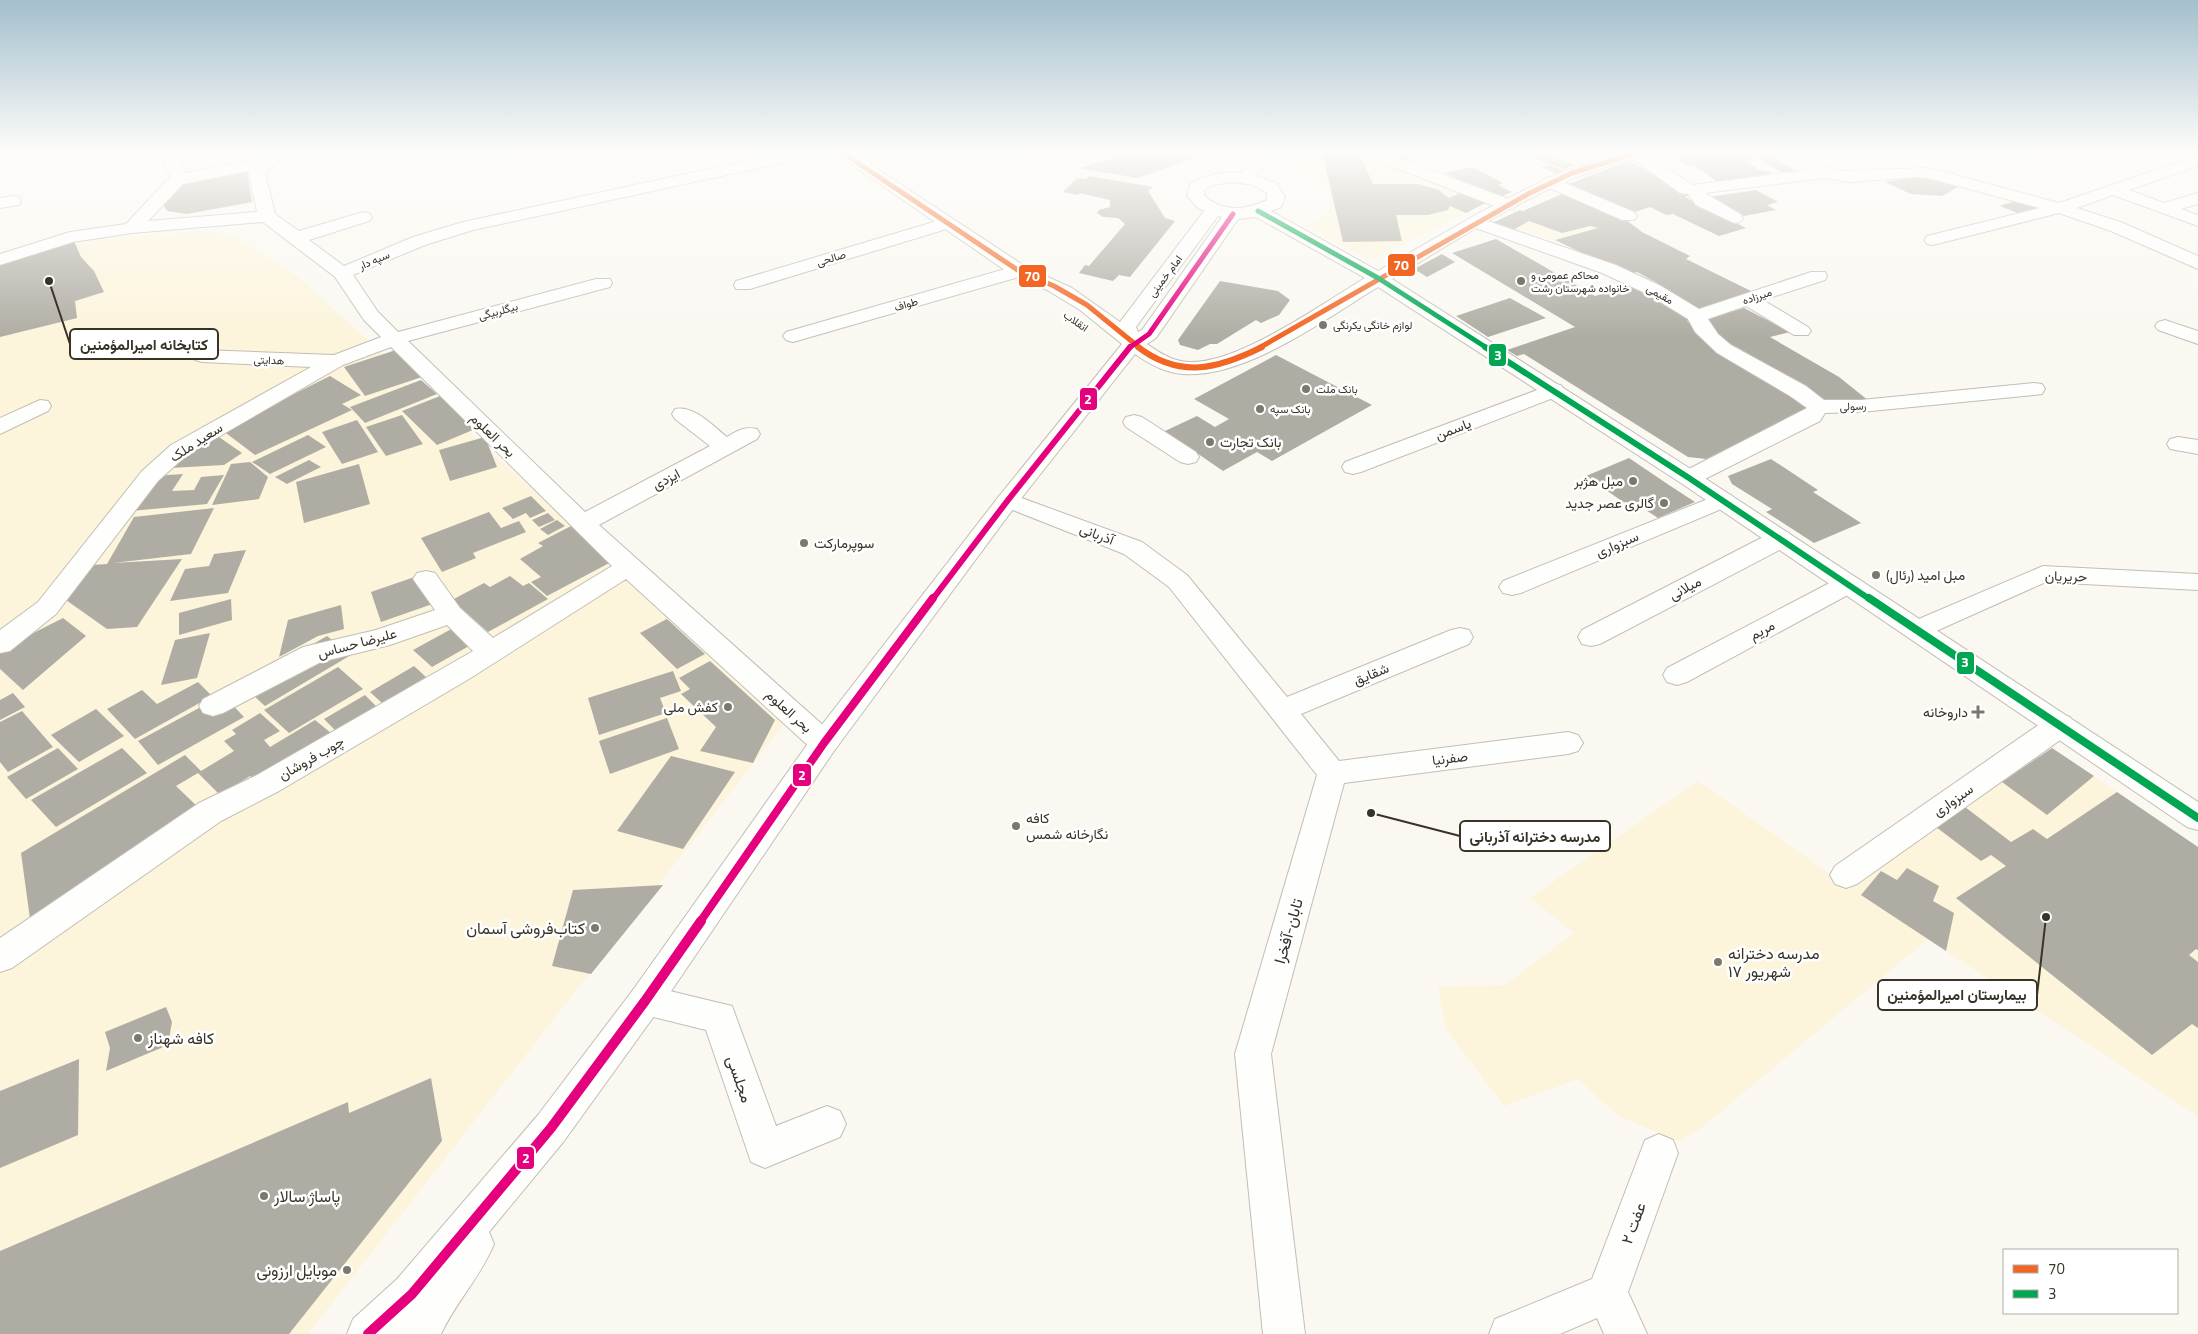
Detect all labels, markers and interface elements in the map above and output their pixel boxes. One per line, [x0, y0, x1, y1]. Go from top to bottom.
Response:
street label: سپه دار [355, 246, 392, 274]
street label: صالحی [814, 246, 848, 270]
street label: امام خمینی [1144, 252, 1186, 300]
line badge: 70 [1387, 253, 1416, 277]
text: 70 [1393, 254, 1409, 275]
line badge: 70 [1018, 264, 1047, 288]
text: 70 [1024, 265, 1040, 286]
place label: محاکم عمومی و خانواده شهرستان رشت [1531, 267, 1630, 296]
marker: محاکم عمومی و خانواده شهرستان رشت [1515, 275, 1527, 287]
street label: مقیمی [1643, 280, 1677, 308]
street label: میرزاده [1740, 284, 1774, 308]
street label: طواف [892, 293, 920, 315]
street label: بیگلربیگی [476, 298, 520, 324]
street label: انقلاب [1060, 307, 1092, 335]
place label: لوازم خانگی یکرنگی [1333, 317, 1412, 333]
marker: لوازم خانگی یکرنگی [1317, 319, 1329, 331]
callout: کتابخانه امیرالمؤمنین [70, 329, 218, 359]
text: کتابخانه امیرالمؤمنین [80, 333, 208, 356]
line badge: 3 [1488, 343, 1507, 367]
text: 3 [1494, 344, 1502, 365]
street label: هدایتی [253, 351, 285, 369]
place label: بانک ملت [1316, 381, 1358, 397]
marker: بانک ملت [1300, 383, 1312, 395]
line badge: 2 [1079, 387, 1098, 411]
text: 2 [1084, 388, 1092, 409]
street label: رسولی [1839, 397, 1867, 415]
place label: بانک سپه [1270, 401, 1310, 417]
marker: بانک سپه [1254, 403, 1266, 415]
street label: بحر العلوم [466, 407, 521, 462]
street label: یاسمن [1432, 412, 1474, 445]
street label: سعید ملک [165, 416, 227, 467]
place label: بانک تجارت [1220, 431, 1282, 452]
marker: بانک تجارت [1204, 436, 1216, 448]
street label: ایزدی [648, 462, 683, 495]
place label: مبل هژبر [1573, 470, 1623, 491]
marker: مبل هژبر [1627, 475, 1639, 487]
place label: گالری عصر جدید [1565, 492, 1654, 513]
marker: گالری عصر جدید [1658, 497, 1670, 509]
street label: آذربانی [1077, 517, 1119, 550]
street label: سبزواری [1592, 525, 1642, 562]
place label: سوپرمارکت [814, 532, 874, 553]
marker: سوپرمارکت [798, 537, 810, 549]
place label: مبل امید (رئال) [1886, 564, 1965, 585]
street label: حریریان [2045, 565, 2087, 586]
marker: مبل امید (رئال) [1870, 569, 1882, 581]
street label: میلانی [1665, 570, 1705, 605]
street label: مریم [1745, 614, 1778, 645]
street label: علیرضا حساس [315, 622, 399, 663]
line badge: 3 [1956, 651, 1975, 675]
text: 3 [1961, 651, 1969, 672]
street label: شقایق [1350, 657, 1392, 690]
street label: بحر العلوم [761, 684, 817, 737]
place label: کفش ملی [663, 696, 718, 717]
marker: کفش ملی [722, 701, 734, 713]
place label: داروخانه [1923, 701, 1968, 722]
marker: داروخانه [1972, 706, 1984, 718]
street label: چوب فروشان [274, 730, 348, 785]
street label: صفرنیا [1431, 745, 1469, 770]
line badge: 2 [792, 763, 812, 787]
text: 2 [798, 764, 806, 785]
street label: سبزواری [1928, 778, 1977, 821]
place label: کافه نگارخانه شمس [1026, 807, 1108, 844]
marker: کافه نگارخانه شمس [1010, 820, 1022, 832]
callout: مدرسه دخترانه آذربانی [1460, 821, 1610, 851]
text: مدرسه دخترانه آذربانی [1470, 825, 1600, 848]
street label: تابان-آفخرا [1267, 896, 1309, 966]
place label: کتاب‌فروشی آسمان [466, 916, 585, 940]
marker: کتاب‌فروشی آسمان [589, 922, 601, 934]
place label: مدرسه دخترانه ۱۷ شهریور [1728, 941, 1819, 983]
marker: مدرسه دخترانه ۱۷ شهریور [1712, 956, 1724, 968]
callout: بیمارستان امیرالمؤمنین [1878, 980, 2037, 1010]
text: بیمارستان امیرالمؤمنین [1887, 983, 2027, 1006]
place label: کافه شهناز [147, 1026, 214, 1050]
marker: کافه شهناز [132, 1032, 144, 1044]
street label: مجلسی [721, 1052, 759, 1106]
line badge: 2 [516, 1146, 535, 1170]
text: 2 [522, 1147, 530, 1168]
place label: پاساژ سالار [273, 1184, 340, 1208]
marker: پاساژ سالار [258, 1190, 270, 1202]
street label: عفت ۲ [1614, 1199, 1652, 1247]
legend [2003, 1249, 2178, 1314]
text: 70 [2048, 1257, 2065, 1280]
place label: موبایل ارزونی [256, 1258, 337, 1282]
marker: موبایل ارزونی [341, 1264, 353, 1276]
text: 3 [2048, 1282, 2056, 1305]

